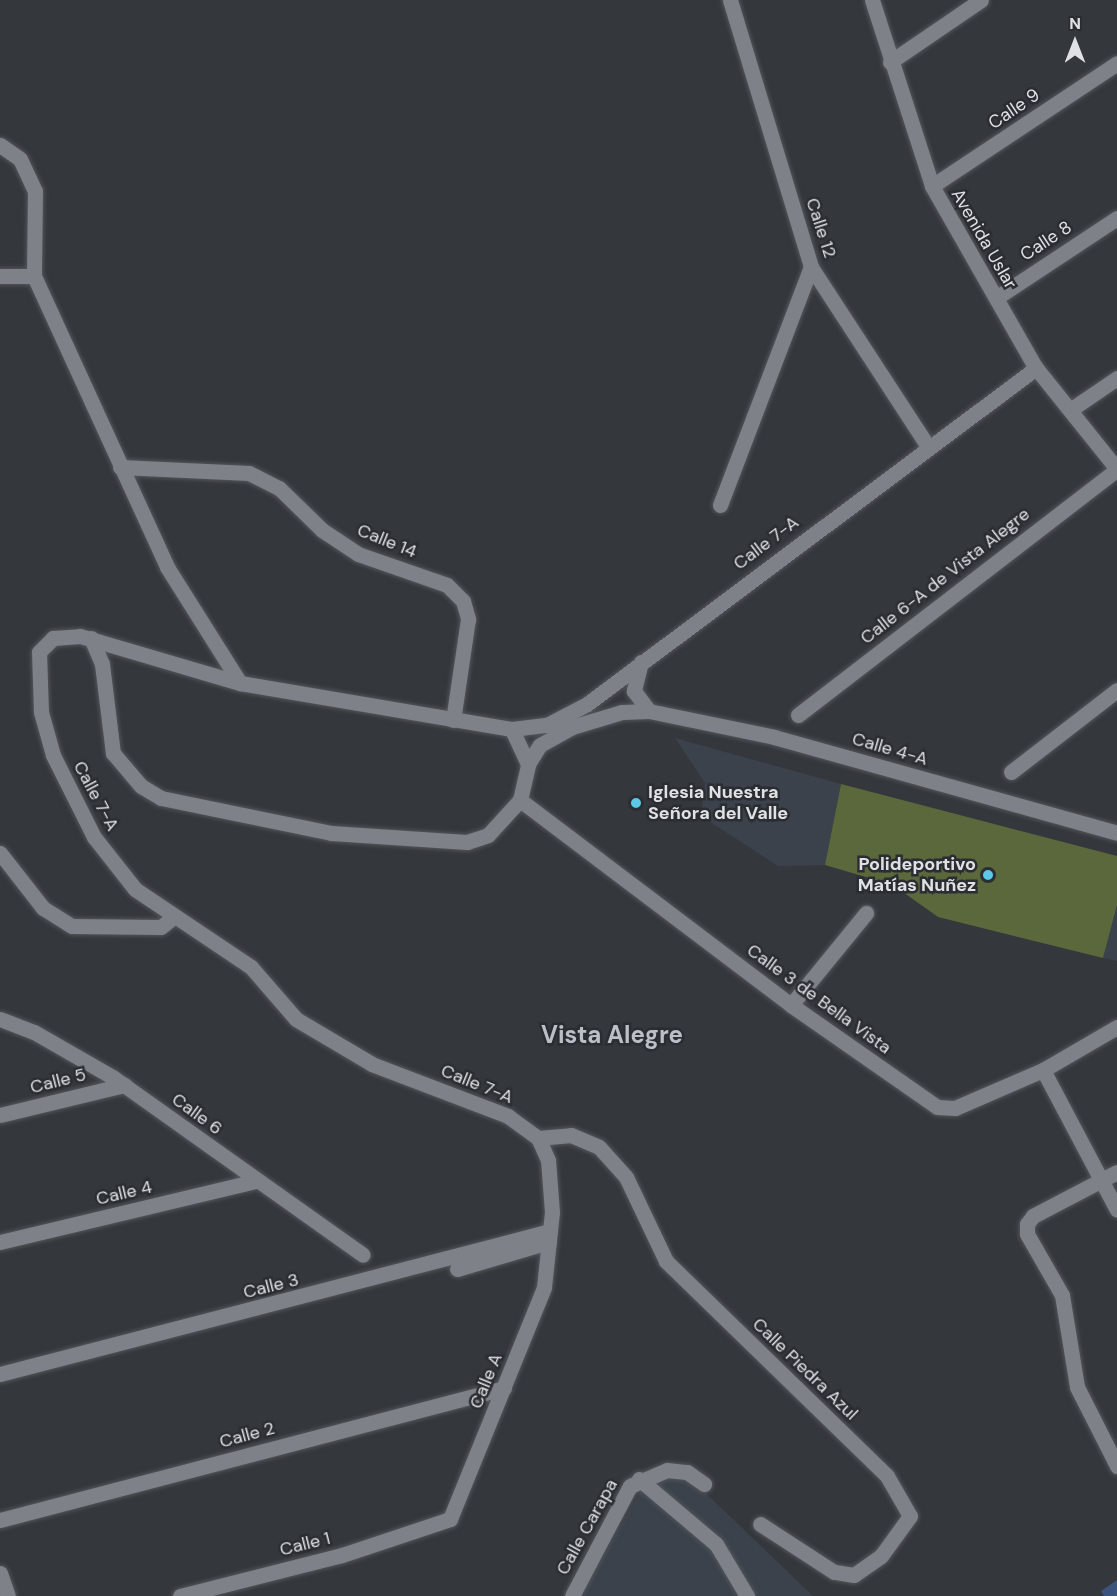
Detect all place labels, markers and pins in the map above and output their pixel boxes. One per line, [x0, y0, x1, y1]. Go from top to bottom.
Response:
place label: Iglesia Nuestra Señora del Valle [648, 782, 788, 824]
marker: Iglesia Nuestra Señora del Valle [629, 796, 643, 810]
place label: Polideportivo Matías Nuñez [858, 854, 976, 896]
marker: Polideportivo Matías Nuñez [981, 868, 995, 882]

